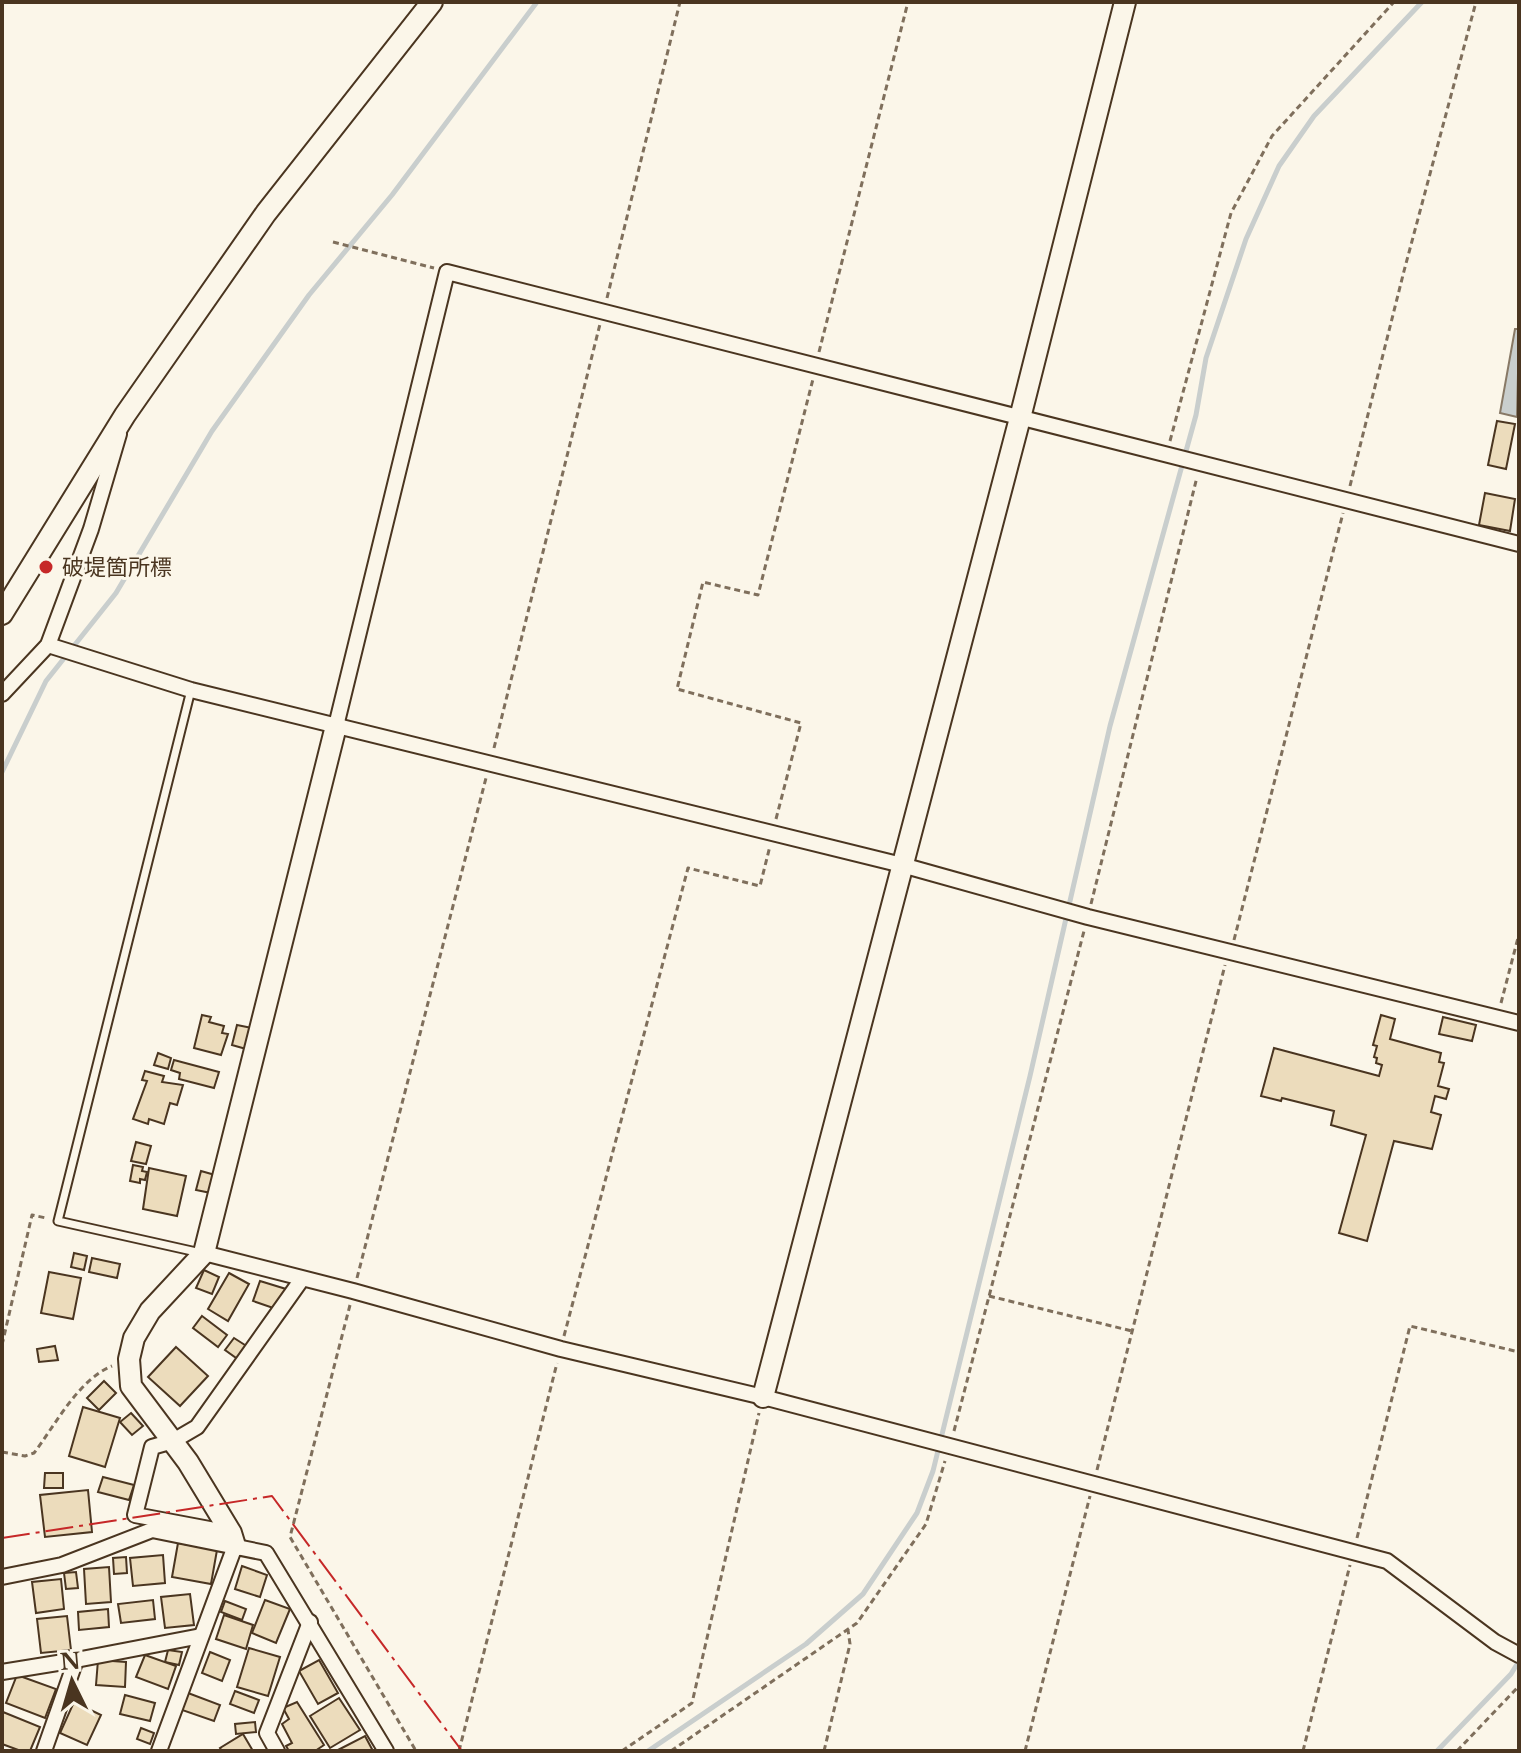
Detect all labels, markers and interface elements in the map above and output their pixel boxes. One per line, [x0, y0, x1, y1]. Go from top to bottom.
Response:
place label: 破堤箇所標 [62, 554, 172, 581]
marker: 破堤箇所標 [37, 558, 55, 576]
north arrow [32, 1641, 112, 1721]
text: N [59, 1647, 82, 1676]

